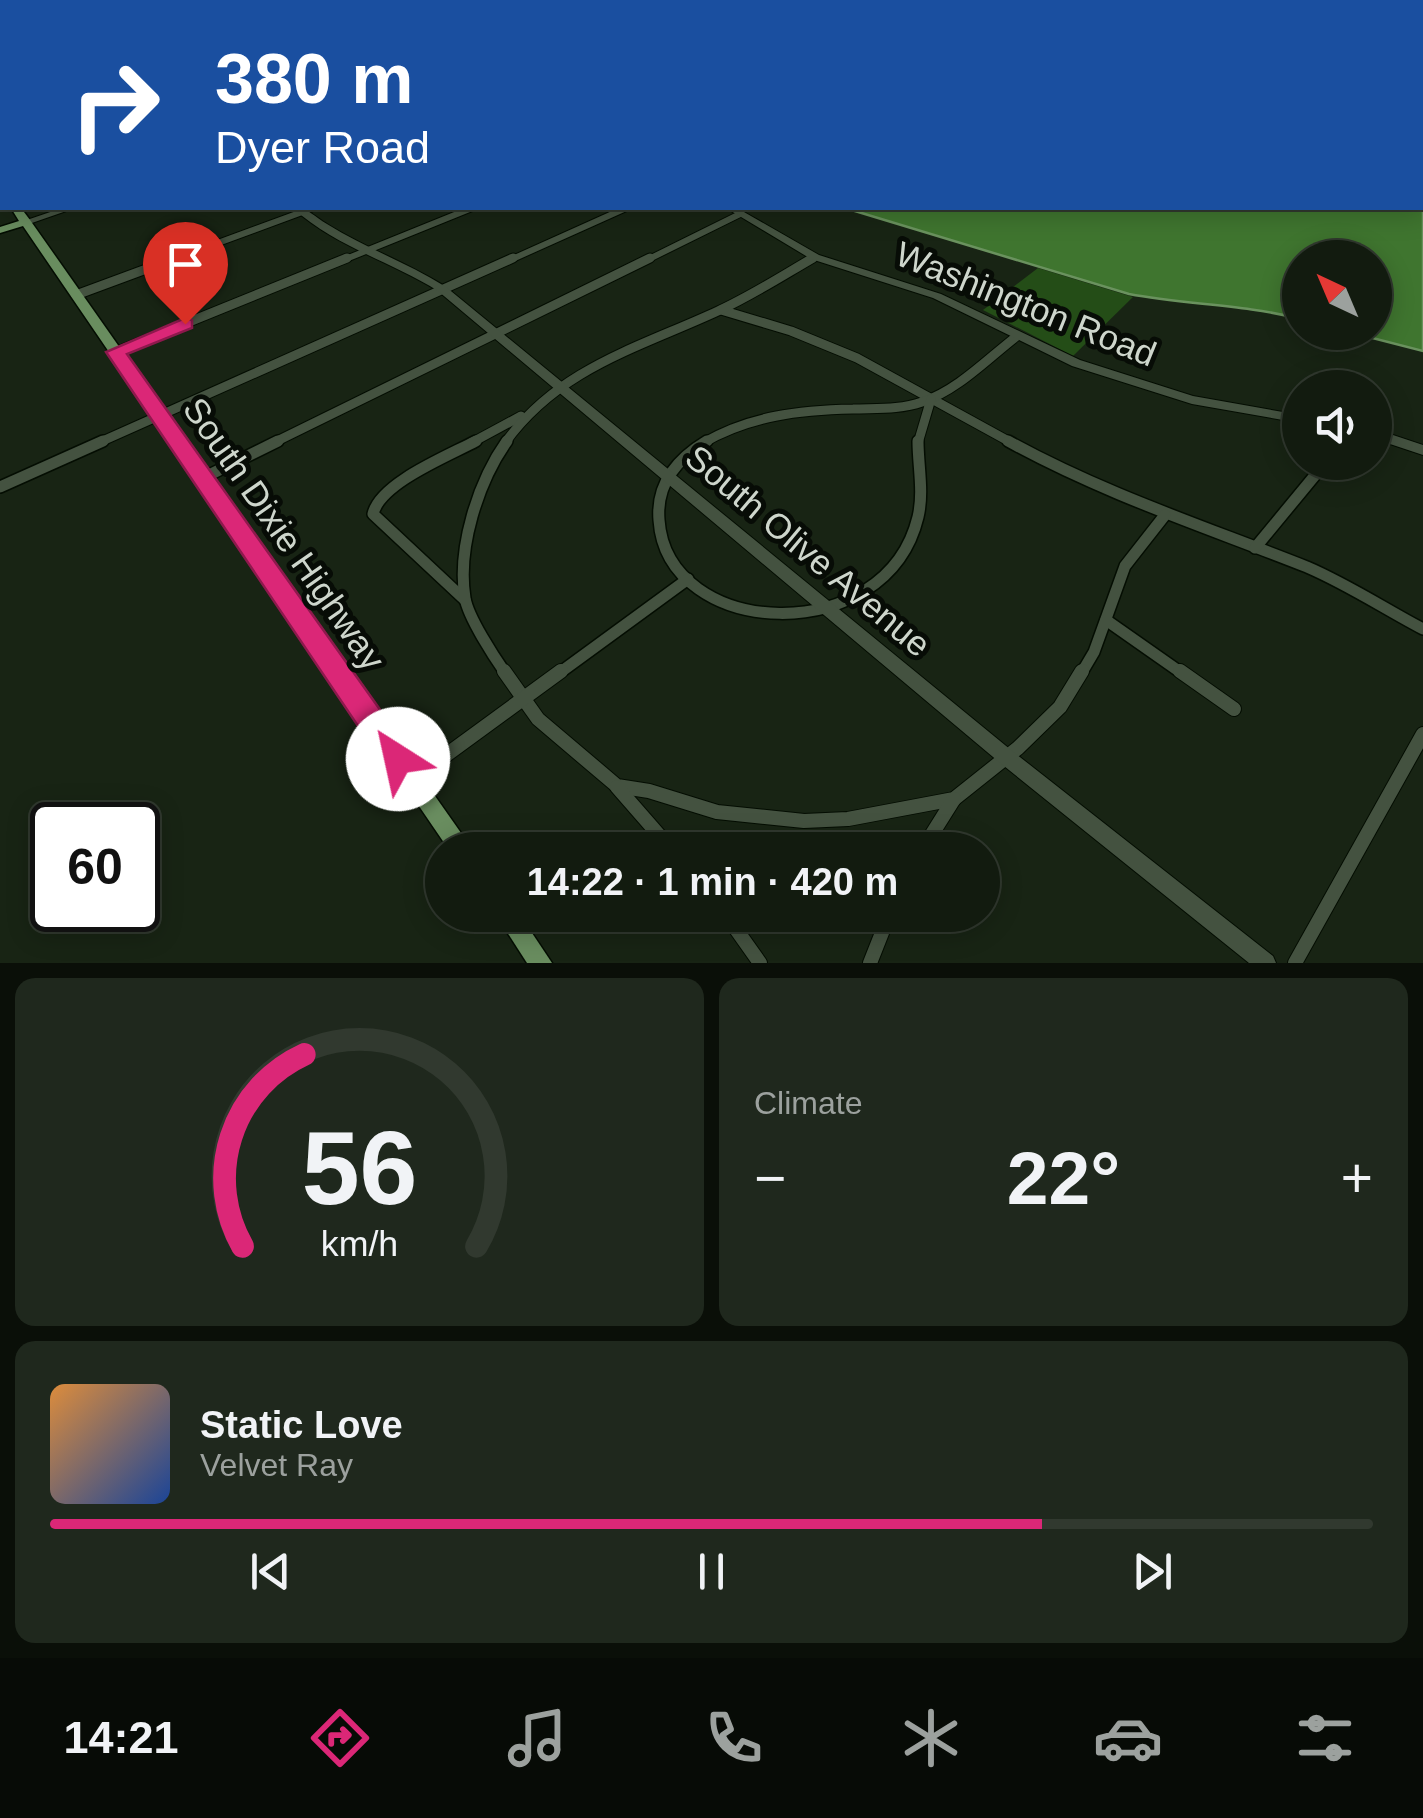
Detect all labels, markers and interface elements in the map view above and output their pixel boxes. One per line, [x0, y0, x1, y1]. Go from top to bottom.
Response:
icon: right [50, 40, 180, 170]
text: 380 m [215, 40, 413, 118]
text: Dyer Road [215, 122, 430, 173]
pin [143, 222, 228, 325]
street label: Washington Road [890, 234, 1162, 373]
icon: arrive [158, 237, 213, 292]
north arrow [1282, 240, 1392, 350]
map controls [1282, 240, 1392, 480]
button: sound [1282, 370, 1392, 480]
street label: South Dixie Highway [176, 390, 393, 678]
street label: South Olive Avenue [678, 437, 938, 664]
position arrow [346, 707, 450, 811]
speed limit sign: 60 [30, 802, 160, 932]
text: 14:22 · 1 min · 420 m [527, 861, 898, 903]
text: Climate [754, 1085, 862, 1121]
text: 56 [302, 1110, 417, 1226]
text: 22° [1007, 1136, 1120, 1220]
text: − [754, 1147, 786, 1209]
text: + [1341, 1147, 1373, 1209]
text: km/h [321, 1224, 398, 1264]
text: Static Love [200, 1404, 403, 1446]
text: Velvet Ray [200, 1447, 353, 1483]
icon: previous [243, 1544, 298, 1599]
icon: pause [684, 1544, 739, 1599]
icon: next [1125, 1544, 1180, 1599]
icon: directions [305, 1703, 375, 1773]
icon: music [502, 1703, 572, 1773]
icon: phone [699, 1703, 769, 1773]
icon: climate [896, 1703, 966, 1773]
icon: car [1093, 1703, 1163, 1773]
icon: filters [1290, 1703, 1360, 1773]
text: 14:21 [63, 1712, 179, 1763]

